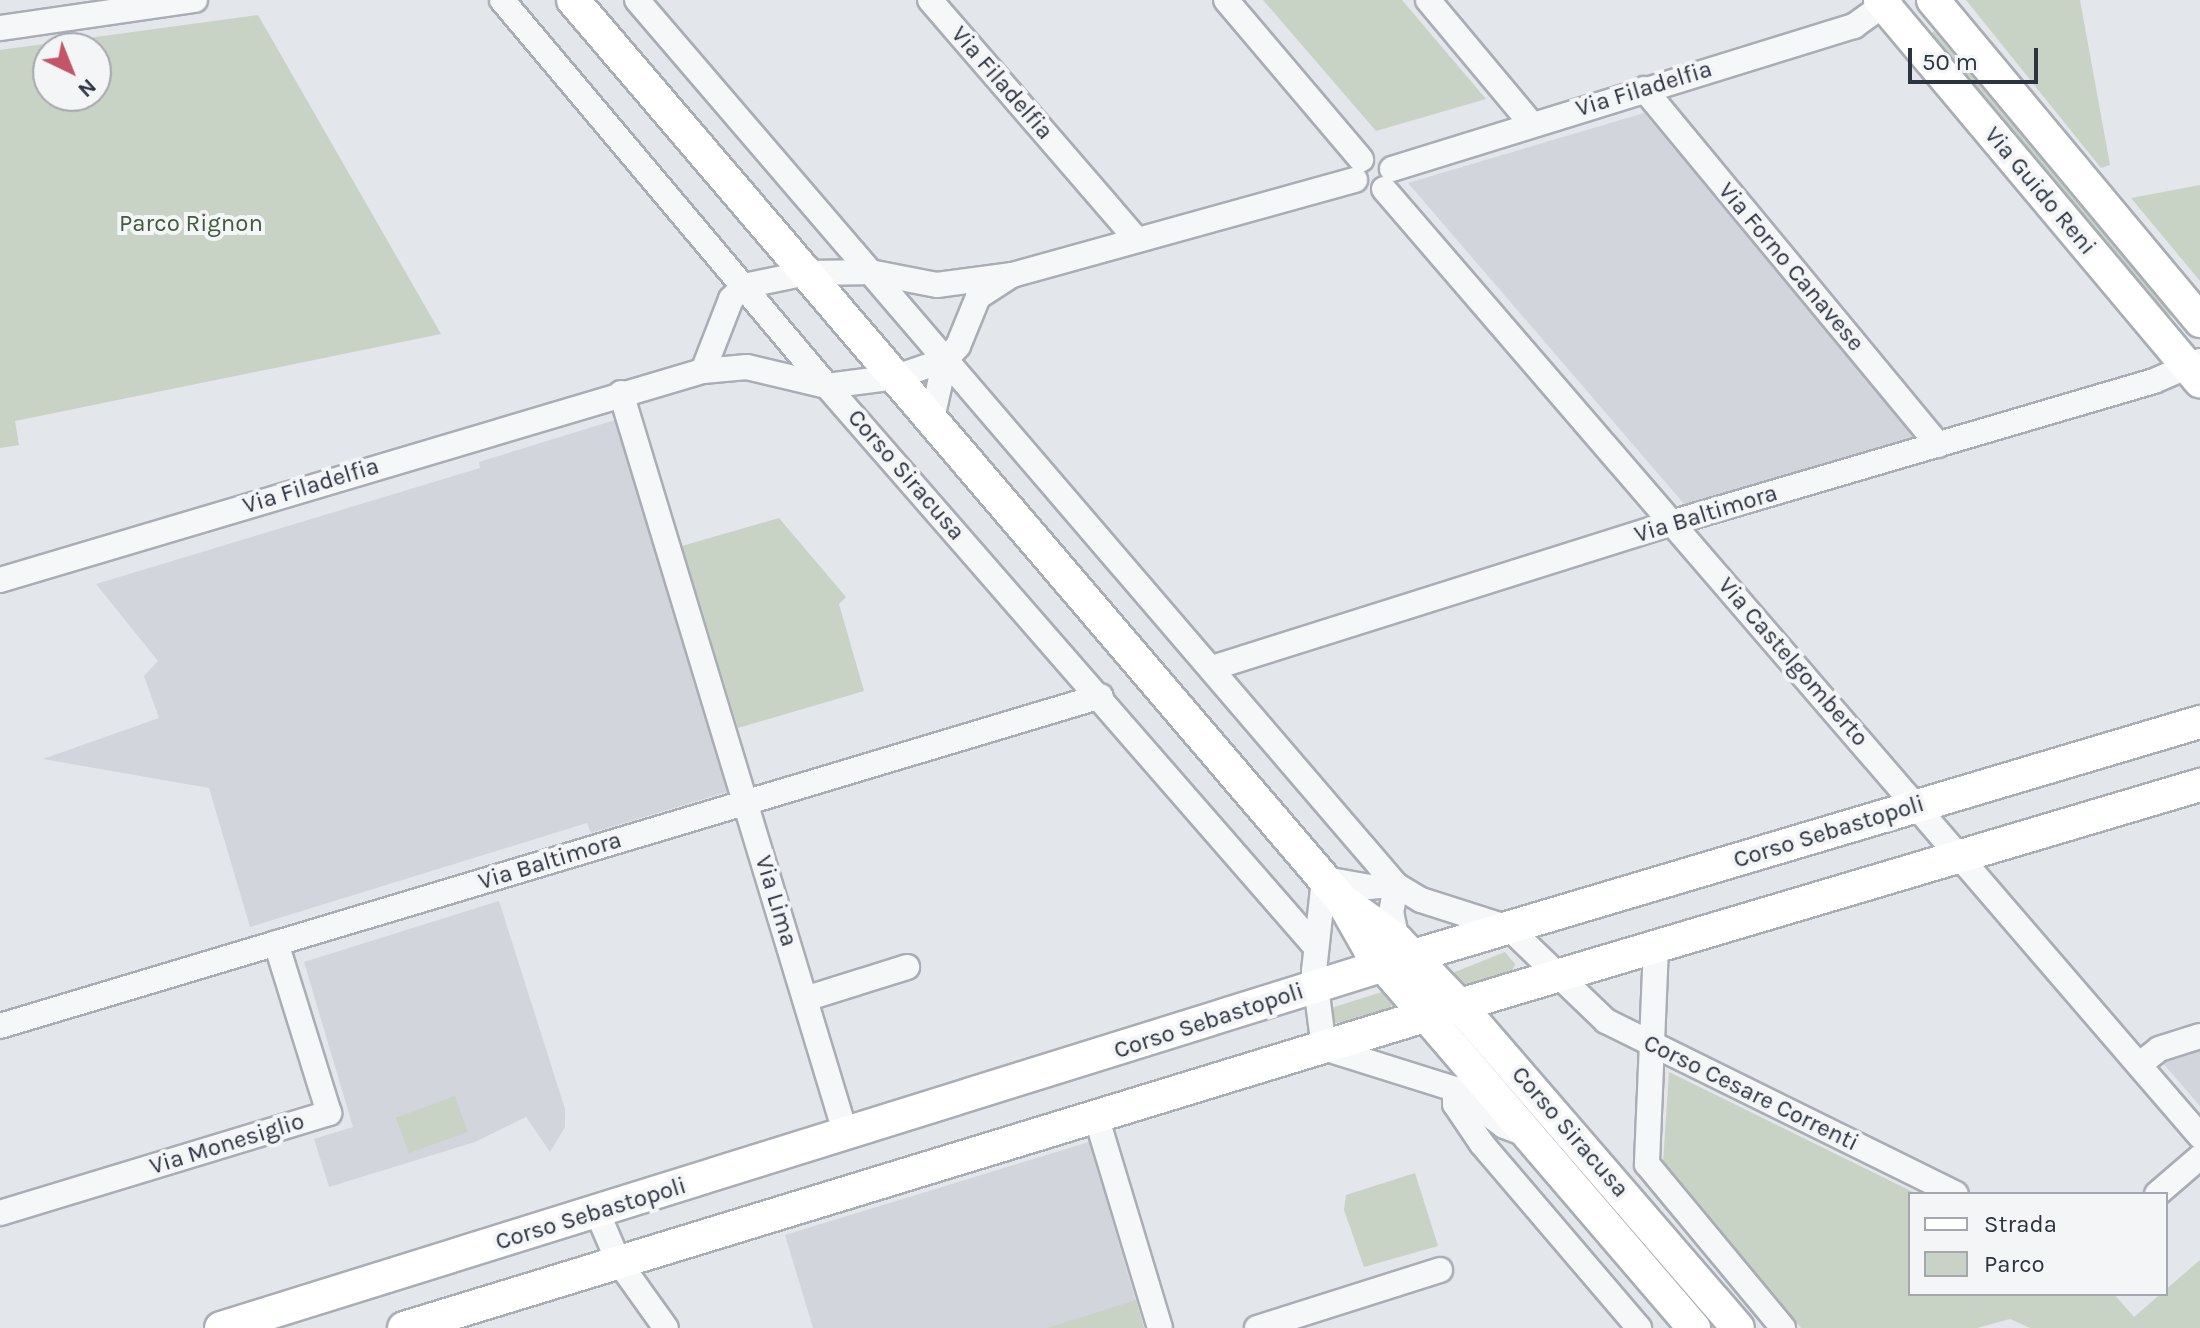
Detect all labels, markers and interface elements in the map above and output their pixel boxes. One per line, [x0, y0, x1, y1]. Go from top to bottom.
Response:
street label: Via Filadelfia [945, 20, 1059, 146]
north arrow [32, 32, 112, 112]
scale bar [1912, 32, 2042, 82]
text: 50 m [1922, 48, 1978, 76]
street label: Via Filadelfia [1572, 55, 1716, 123]
text: N [72, 73, 102, 103]
street label: Via Guido Reni [1978, 121, 2102, 261]
street label: Via Forno Canavese [1712, 177, 1870, 357]
park label: Parco Rignon [119, 210, 263, 238]
street label: Corso Siracusa [841, 404, 971, 546]
street label: Via Filadelfia [239, 452, 383, 520]
street label: Via Baltimora [1631, 479, 1781, 549]
street label: Via Castelgomberto [1712, 572, 1874, 752]
street label: Corso Sebastopoli [1730, 789, 1928, 875]
street label: Via Baltimora [475, 826, 625, 896]
street label: Via Lima [749, 852, 803, 950]
street label: Corso Sebastopoli [1110, 977, 1308, 1065]
street label: Corso Cesare Correnti [1639, 1028, 1863, 1158]
street label: Corso Siracusa [1505, 1061, 1635, 1203]
street label: Via Monesiglio [146, 1107, 308, 1181]
street label: Corso Sebastopoli [492, 1171, 690, 1257]
legend [1908, 1192, 2168, 1296]
text: Strada [1984, 1210, 2057, 1238]
text: Parco [1984, 1250, 2045, 1278]

